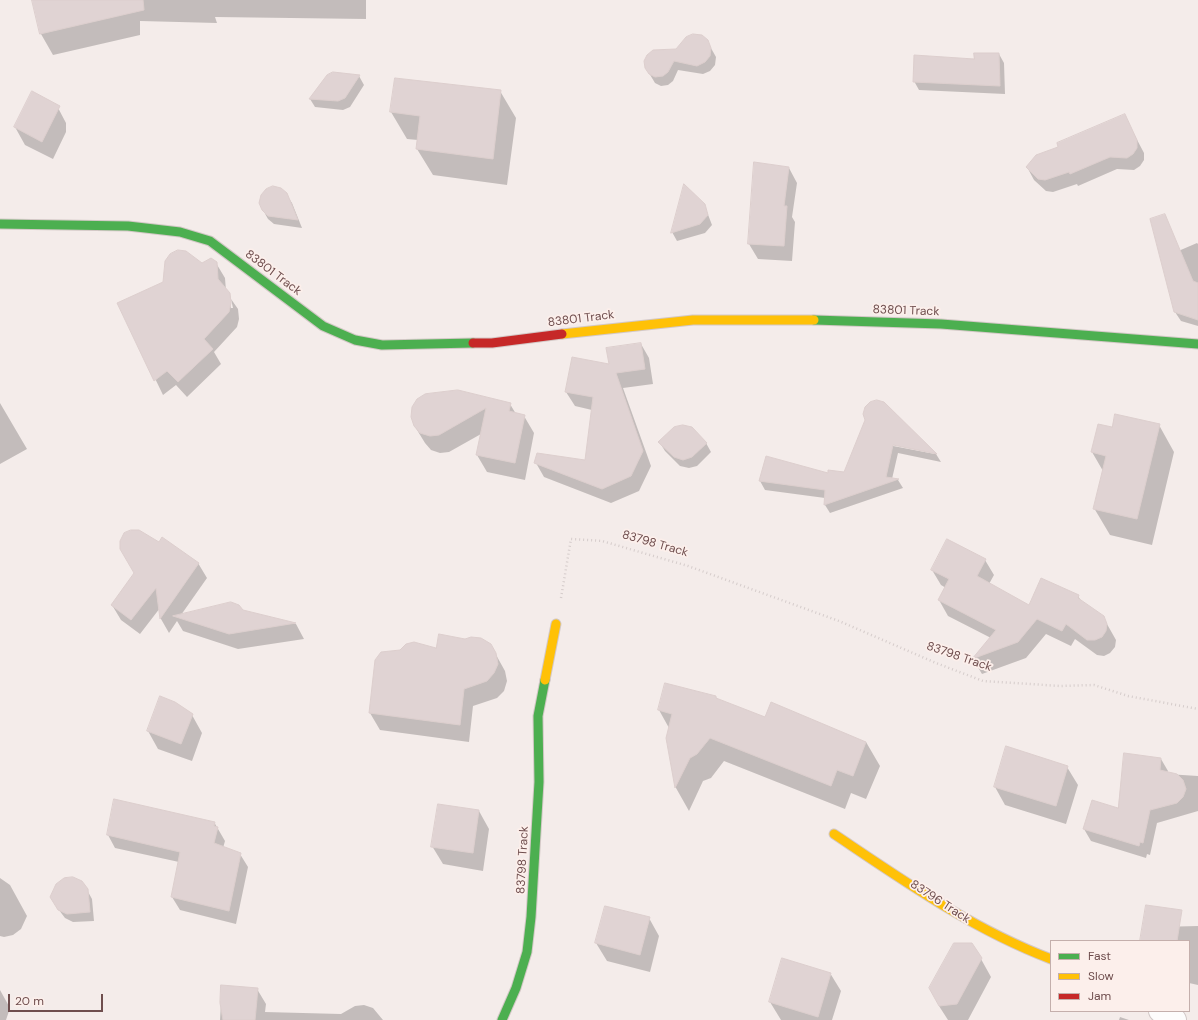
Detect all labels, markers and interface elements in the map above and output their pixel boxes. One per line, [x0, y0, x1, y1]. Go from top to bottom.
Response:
street label: 83801 Track [242, 247, 304, 299]
street label: 83801 Track [872, 303, 940, 319]
street label: 83801 Track [547, 308, 615, 330]
street label: 83798 Track [620, 528, 690, 560]
street label: 83798 Track [924, 639, 994, 675]
street label: 83798 Track [514, 826, 532, 894]
street label: 83796 Track [907, 877, 973, 927]
legend [1050, 940, 1190, 1012]
text: Fast [1088, 948, 1111, 964]
text: Slow [1088, 968, 1114, 984]
scale bar [10, 986, 105, 1012]
text: Jam [1088, 988, 1111, 1004]
text: 20 m [15, 993, 44, 1009]

